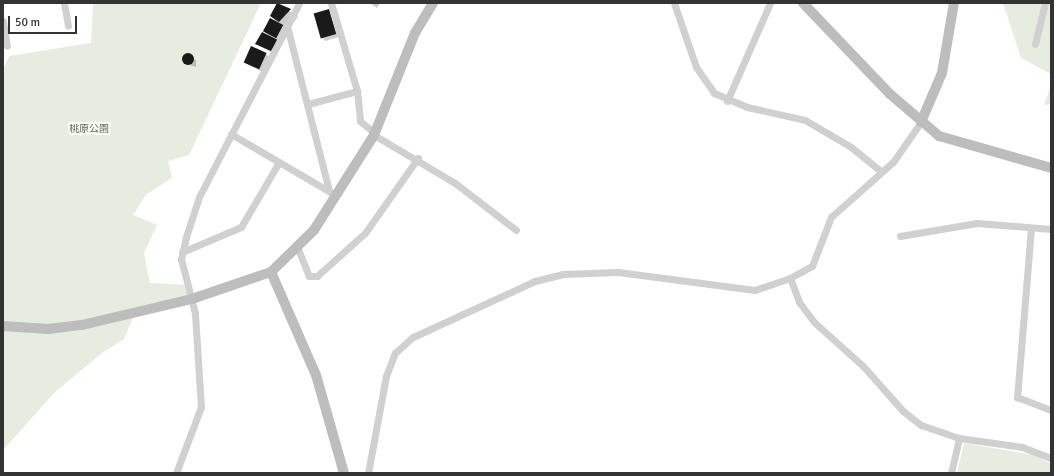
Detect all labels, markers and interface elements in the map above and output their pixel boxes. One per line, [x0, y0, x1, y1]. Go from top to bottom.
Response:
scale bar [10, 8, 79, 34]
text: 50 m [15, 15, 40, 30]
park label: 桃原公園 [69, 124, 109, 136]

